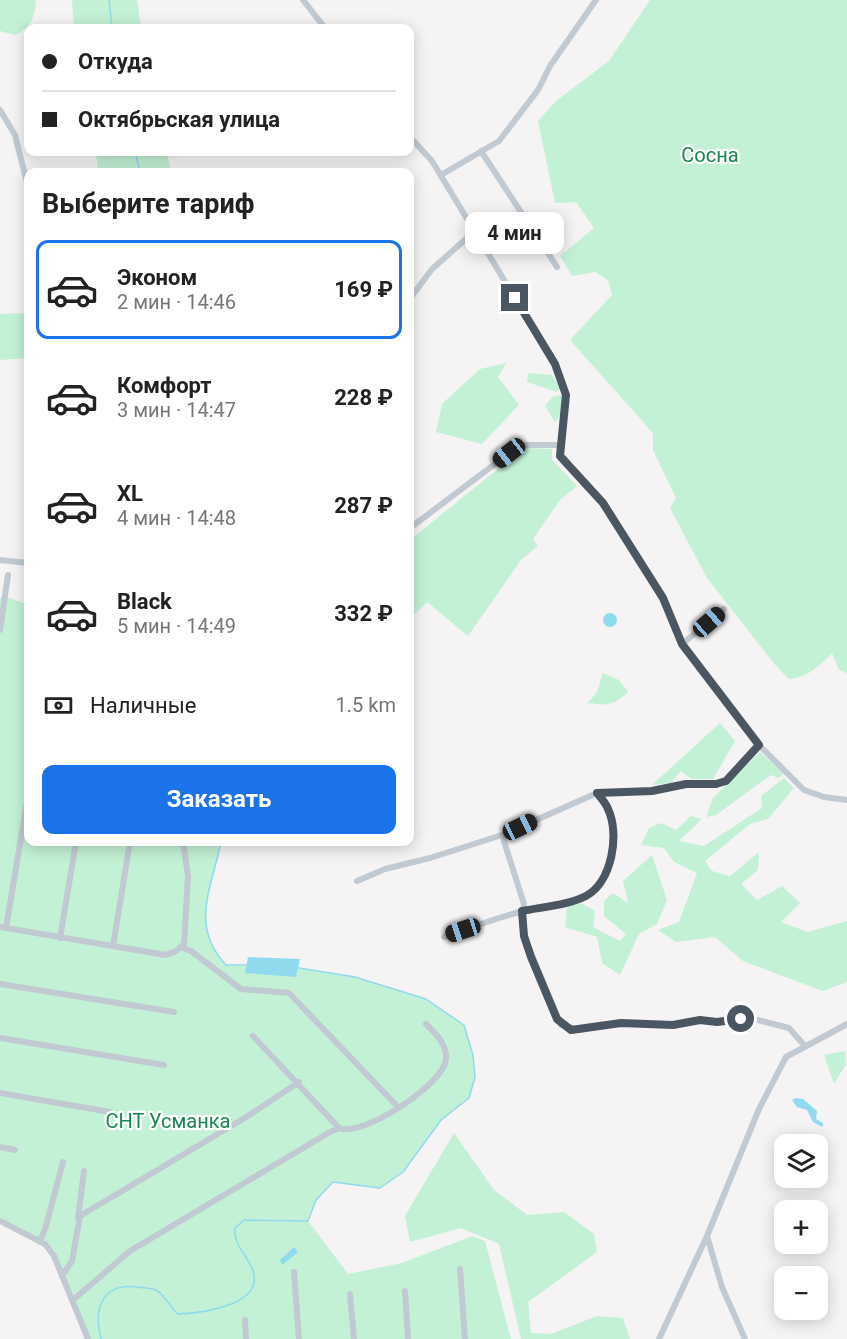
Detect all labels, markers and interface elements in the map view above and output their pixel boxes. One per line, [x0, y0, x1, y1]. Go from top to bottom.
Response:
text: Откуда [78, 49, 153, 74]
text: Октябрьская улица [78, 107, 280, 132]
park label: Сосна [681, 143, 739, 167]
text: Выберите тариф [42, 188, 254, 220]
callout: 4 мин [466, 211, 564, 253]
text: 4 мин [487, 221, 542, 245]
icon: car [45, 263, 99, 317]
text: Эконом [117, 265, 197, 290]
text: 169 ₽ [334, 277, 393, 302]
route end [501, 284, 528, 311]
text: 2 мин · 14:46 [117, 290, 236, 314]
icon: car [45, 371, 99, 425]
text: Комфорт [117, 373, 212, 398]
text: 228 ₽ [334, 385, 393, 410]
text: 3 мин · 14:47 [117, 398, 236, 422]
car [489, 435, 529, 471]
icon: car [45, 479, 99, 533]
text: XL [117, 481, 143, 506]
text: 287 ₽ [334, 493, 393, 518]
text: 4 мин · 14:48 [117, 506, 236, 530]
icon: car [45, 587, 99, 641]
text: Black [117, 589, 172, 614]
text: 332 ₽ [334, 601, 393, 626]
car [690, 603, 728, 641]
text: 5 мин · 14:49 [117, 614, 236, 638]
icon: cash [42, 689, 75, 722]
text: Наличные [90, 693, 196, 718]
text: 1.5 km [336, 693, 396, 717]
button: Заказать [42, 765, 396, 834]
car [500, 811, 540, 843]
car [443, 916, 483, 944]
route start [727, 1005, 754, 1032]
park label: СНТ Усманка [106, 1109, 230, 1133]
map controls [774, 1134, 828, 1320]
button: layers [774, 1134, 828, 1188]
button: + [774, 1200, 828, 1254]
button: − [774, 1266, 828, 1320]

